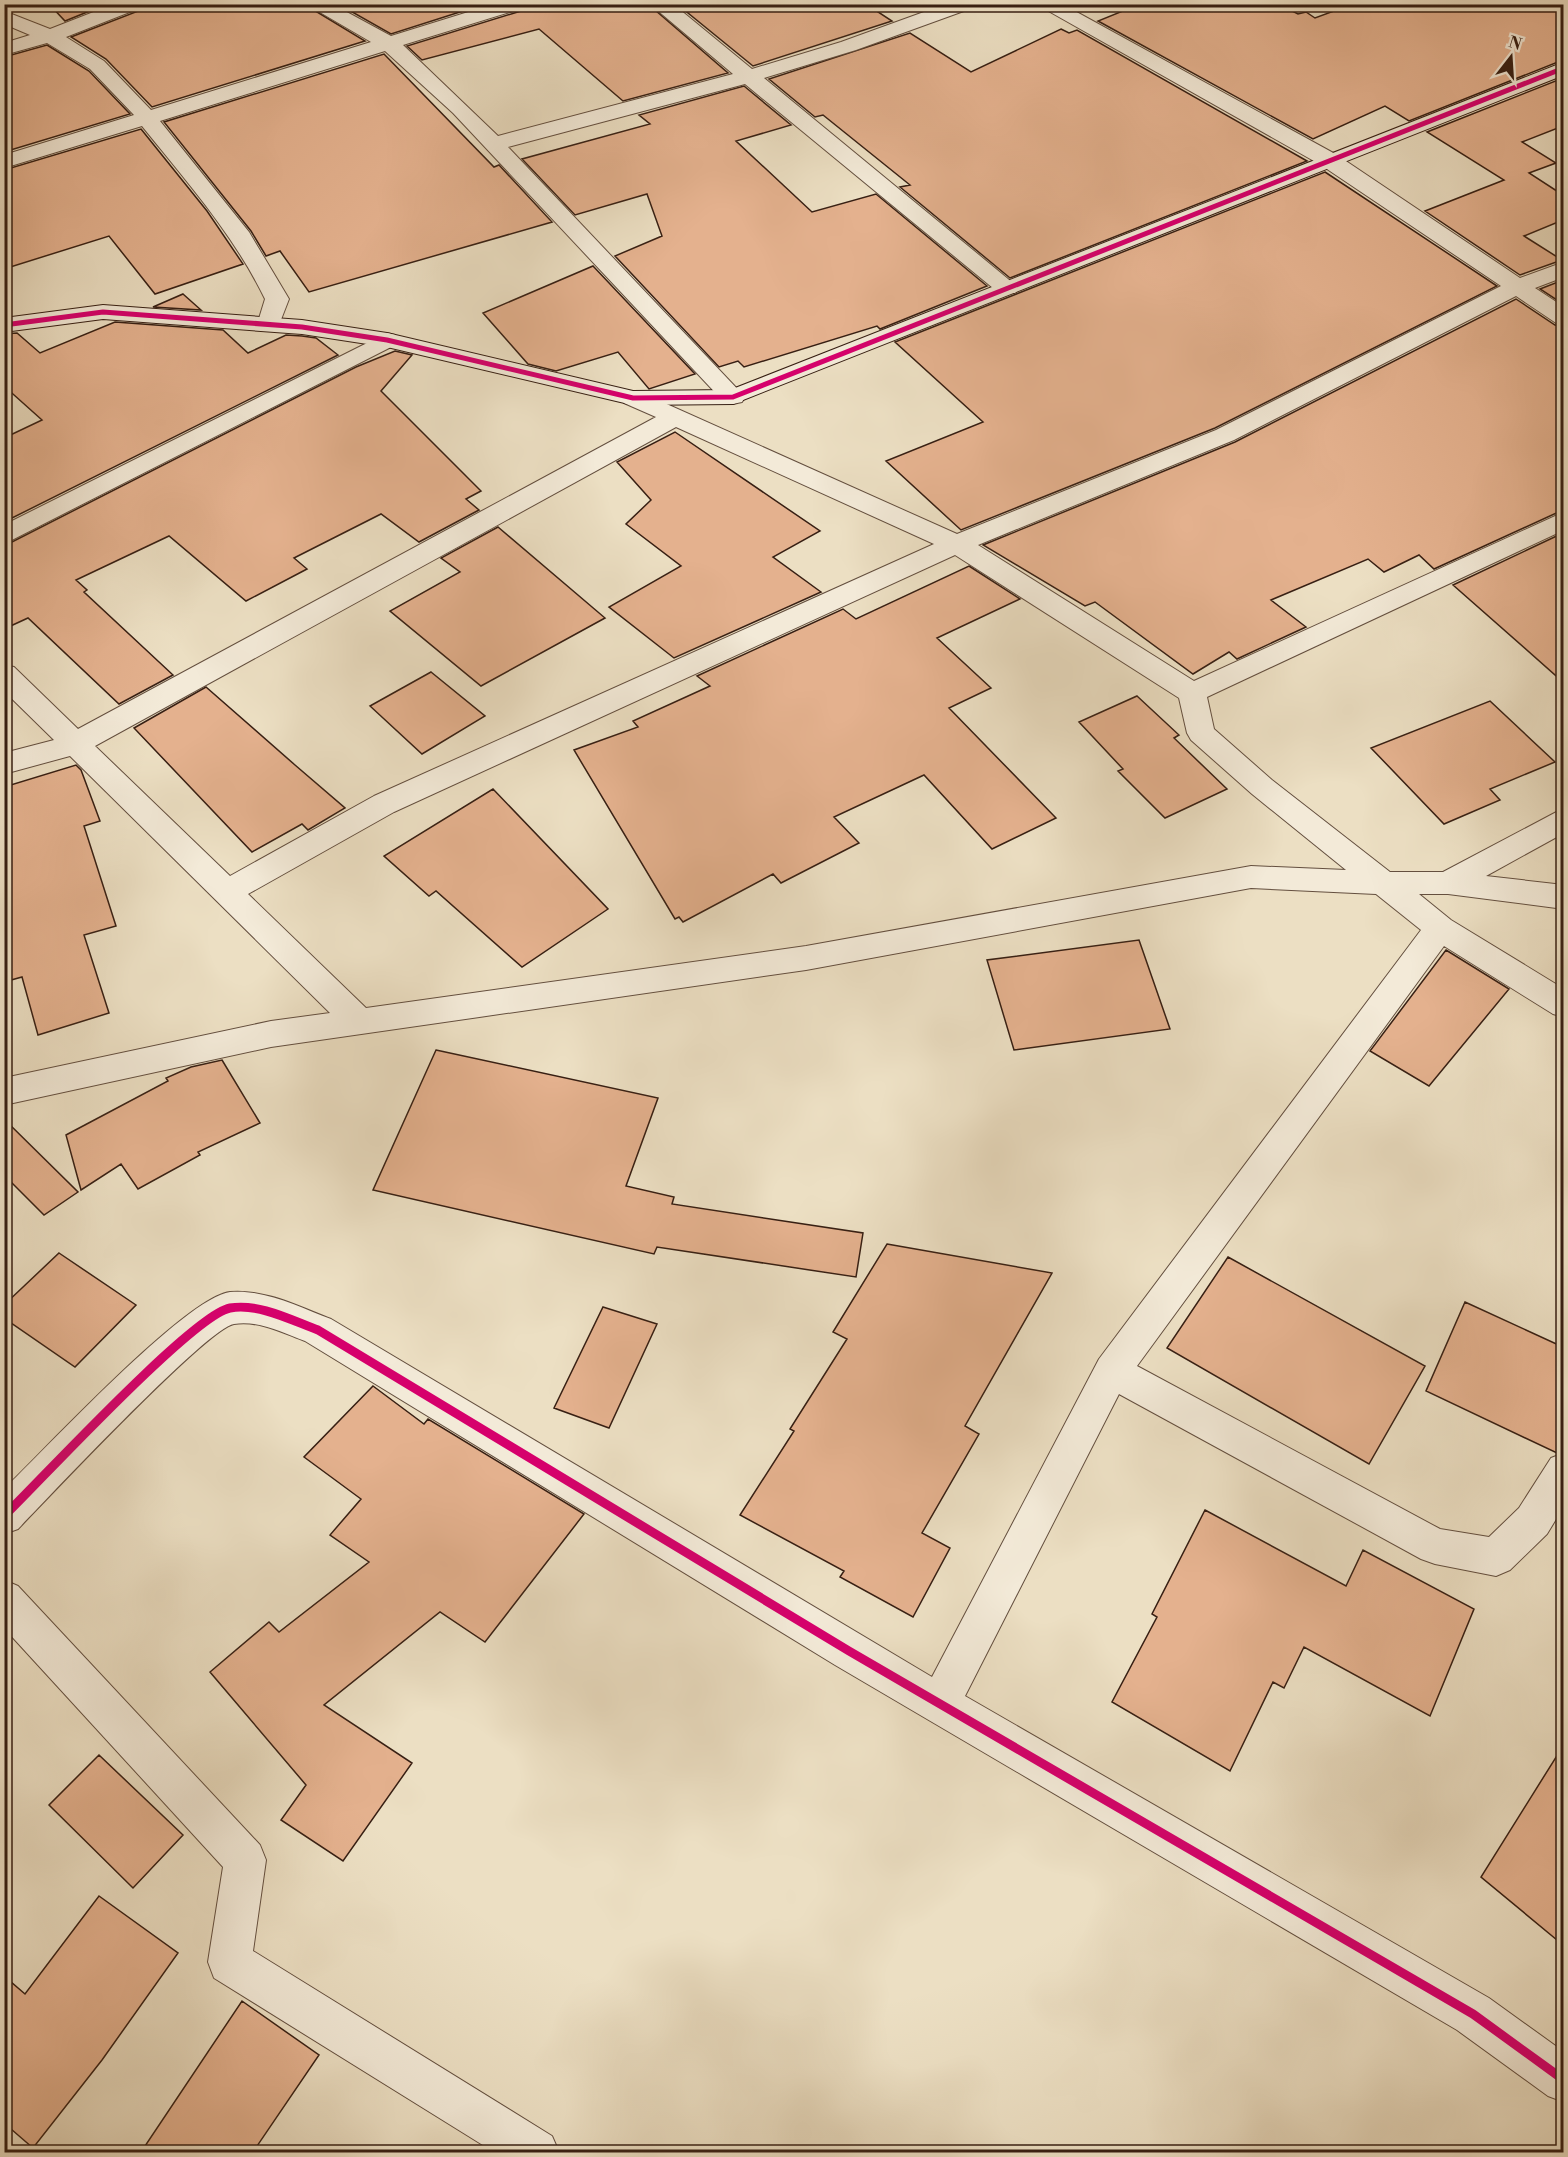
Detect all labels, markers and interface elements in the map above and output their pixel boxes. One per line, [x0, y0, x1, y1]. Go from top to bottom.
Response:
north arrow [1481, 27, 1541, 87]
text: N [1506, 32, 1524, 55]

